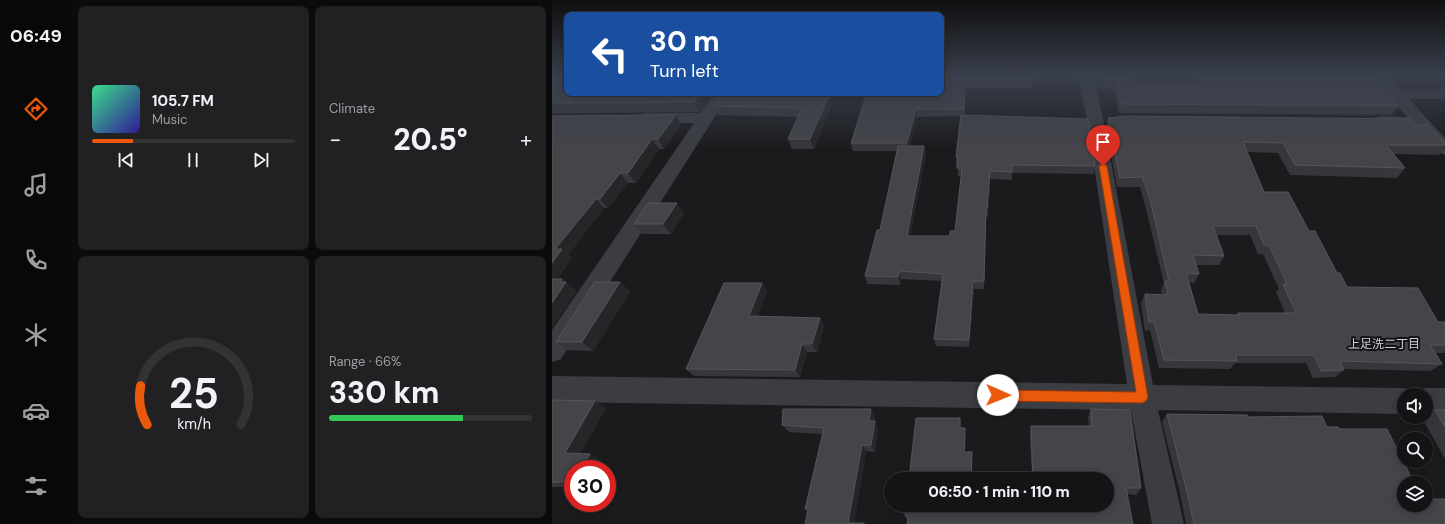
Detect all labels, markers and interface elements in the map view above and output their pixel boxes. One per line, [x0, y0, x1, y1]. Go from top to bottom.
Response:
text: 30 m [650, 23, 720, 60]
text: 06:49 [10, 24, 62, 48]
icon: left [584, 28, 636, 80]
text: Turn left [650, 59, 719, 83]
text: 105.7 FM [152, 91, 214, 111]
icon: directions [22, 95, 50, 123]
text: Climate [329, 100, 375, 117]
text: Music [152, 111, 187, 128]
text: 20.5° [393, 120, 468, 159]
text: − [329, 125, 341, 154]
text: + [520, 125, 532, 154]
pin [1086, 125, 1120, 166]
icon: arrive [1092, 131, 1114, 153]
icon: previous [115, 149, 137, 171]
icon: pause [182, 149, 204, 171]
icon: next [250, 149, 272, 171]
icon: music [22, 171, 50, 199]
icon: phone [22, 246, 50, 274]
icon: climate [22, 321, 50, 349]
district label: 上足洗二丁目 [1348, 336, 1420, 352]
text: Range · 66% [329, 353, 401, 370]
text: 25 [169, 367, 218, 421]
text: 330 km [329, 373, 439, 412]
position arrow [977, 374, 1019, 416]
map controls [1397, 388, 1433, 512]
button: sound [1397, 388, 1433, 424]
icon: car [22, 397, 50, 425]
text: km/h [177, 415, 210, 433]
button: search [1397, 432, 1433, 468]
speed limit sign: 30 [564, 460, 616, 512]
icon: filters [22, 472, 50, 500]
button: layers [1397, 476, 1433, 512]
text: 06:50 · 1 min · 110 m [928, 482, 1070, 502]

